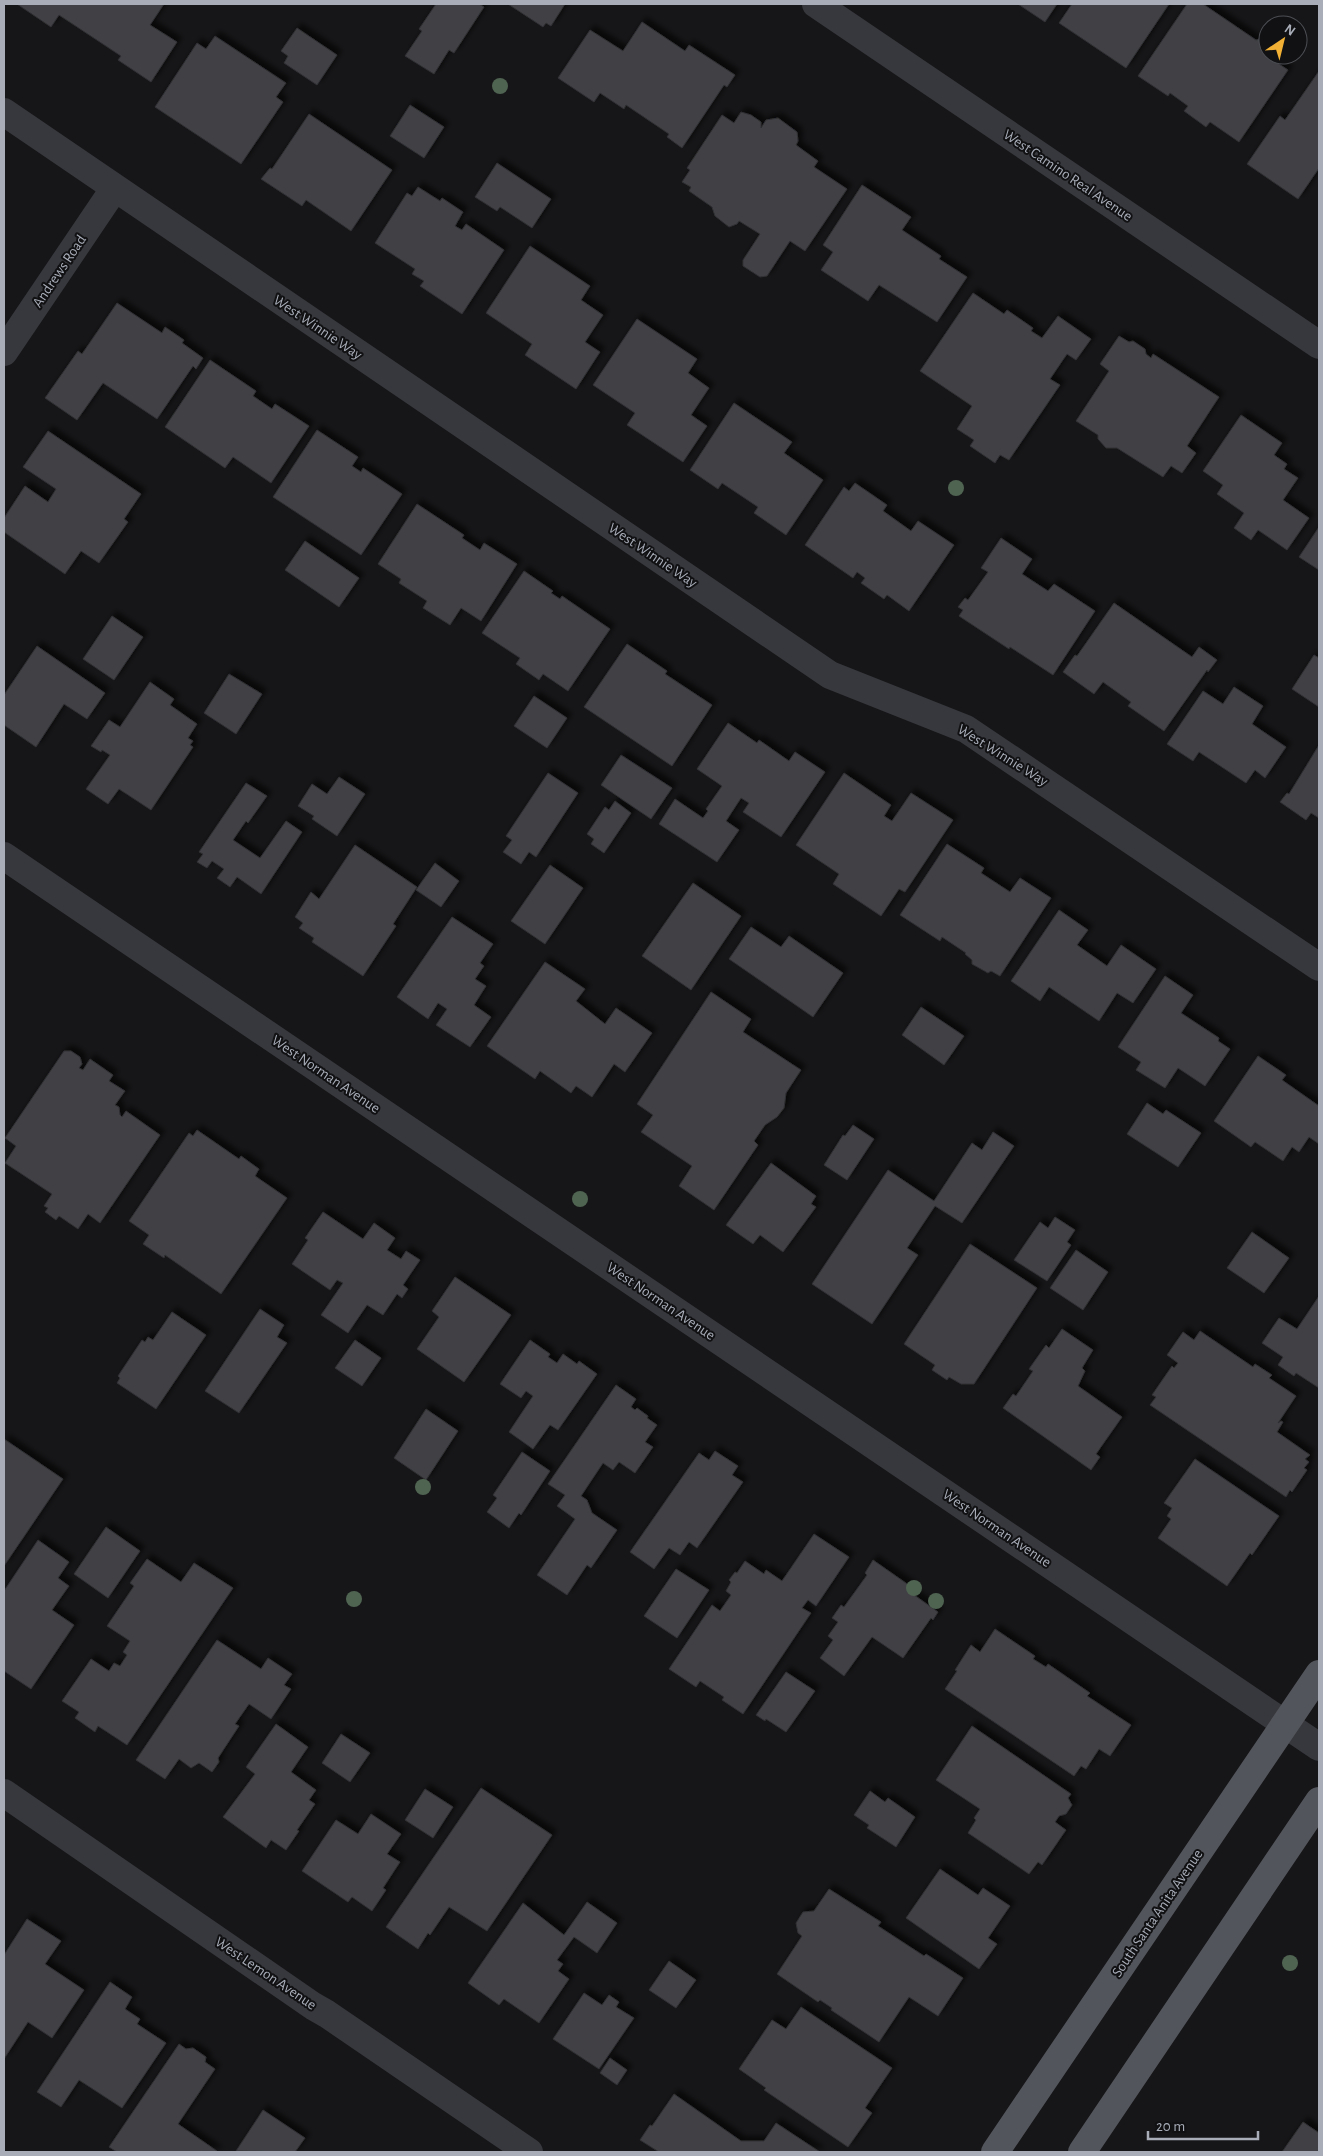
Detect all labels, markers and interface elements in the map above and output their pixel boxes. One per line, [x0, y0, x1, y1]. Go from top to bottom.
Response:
north arrow [1258, 15, 1308, 65]
text: N [1282, 22, 1298, 39]
street label: West Camino Real Avenue [1001, 127, 1135, 224]
street label: Andrews Road [30, 232, 89, 310]
street label: West Winnie Way [271, 292, 365, 363]
street label: West Winnie Way [606, 520, 700, 591]
street label: West Winnie Way [955, 722, 1051, 790]
street label: West Norman Avenue [269, 1033, 383, 1116]
street label: West Norman Avenue [604, 1260, 718, 1343]
street label: West Norman Avenue [940, 1487, 1054, 1570]
street label: South Santa Anita Avenue [1109, 1847, 1206, 1980]
street label: West Lemon Avenue [212, 1934, 319, 2013]
scale bar [1148, 2108, 1258, 2140]
text: 20 m [1156, 2119, 1185, 2134]

